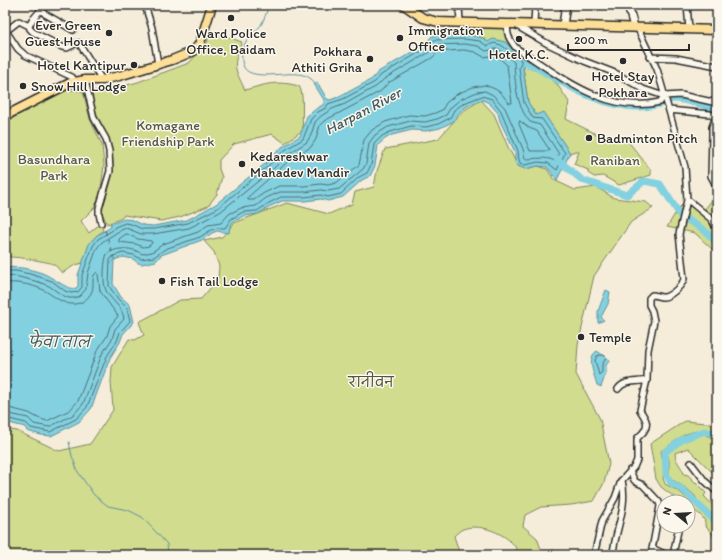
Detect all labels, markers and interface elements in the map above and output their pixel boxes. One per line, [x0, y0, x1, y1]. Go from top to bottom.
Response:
marker: Ward Police Office, Baidam [226, 13, 236, 23]
place label: Ever Green Guest House [25, 17, 101, 50]
place label: Immigration Office [408, 22, 483, 55]
place label: Ward Police Office, Baidam [186, 25, 276, 58]
scale bar [568, 26, 689, 52]
marker: Ever Green Guest House [104, 28, 114, 38]
marker: Immigration Office [395, 33, 405, 43]
text: 200 m [574, 33, 608, 47]
marker: Hotel K.C. [514, 34, 524, 44]
place label: Pokhara Athiti Griha [292, 43, 363, 76]
place label: Hotel K.C. [489, 46, 549, 63]
marker: Pokhara Athiti Griha [365, 54, 375, 64]
marker: Hotel Stay Pokhara [618, 56, 628, 66]
place label: Hotel Kantipur [37, 57, 126, 74]
marker: Hotel Kantipur [129, 60, 139, 70]
place label: Hotel Stay Pokhara [592, 68, 655, 101]
place label: Snow Hill Lodge [31, 78, 127, 95]
marker: Snow Hill Lodge [18, 81, 28, 91]
water label: Harpan River [322, 82, 406, 139]
park label: Komagane Friendship Park [122, 117, 214, 150]
place label: Badminton Pitch [597, 130, 697, 147]
marker: Badminton Pitch [584, 133, 594, 143]
place label: Kedareshwar Mahadev Mandir [250, 148, 350, 181]
park label: Basundhara Park [18, 151, 91, 184]
park label: Raniban [590, 152, 640, 169]
marker: Kedareshwar Mahadev Mandir [237, 159, 247, 169]
place label: Fish Tail Lodge [170, 273, 259, 290]
marker: Fish Tail Lodge [157, 276, 167, 286]
water label: फेवा ताल [28, 329, 94, 351]
place label: Temple [589, 329, 632, 346]
marker: Temple [576, 332, 586, 342]
park label: रानीवन [347, 371, 394, 391]
north arrow [656, 494, 696, 534]
text: N [660, 506, 674, 517]

